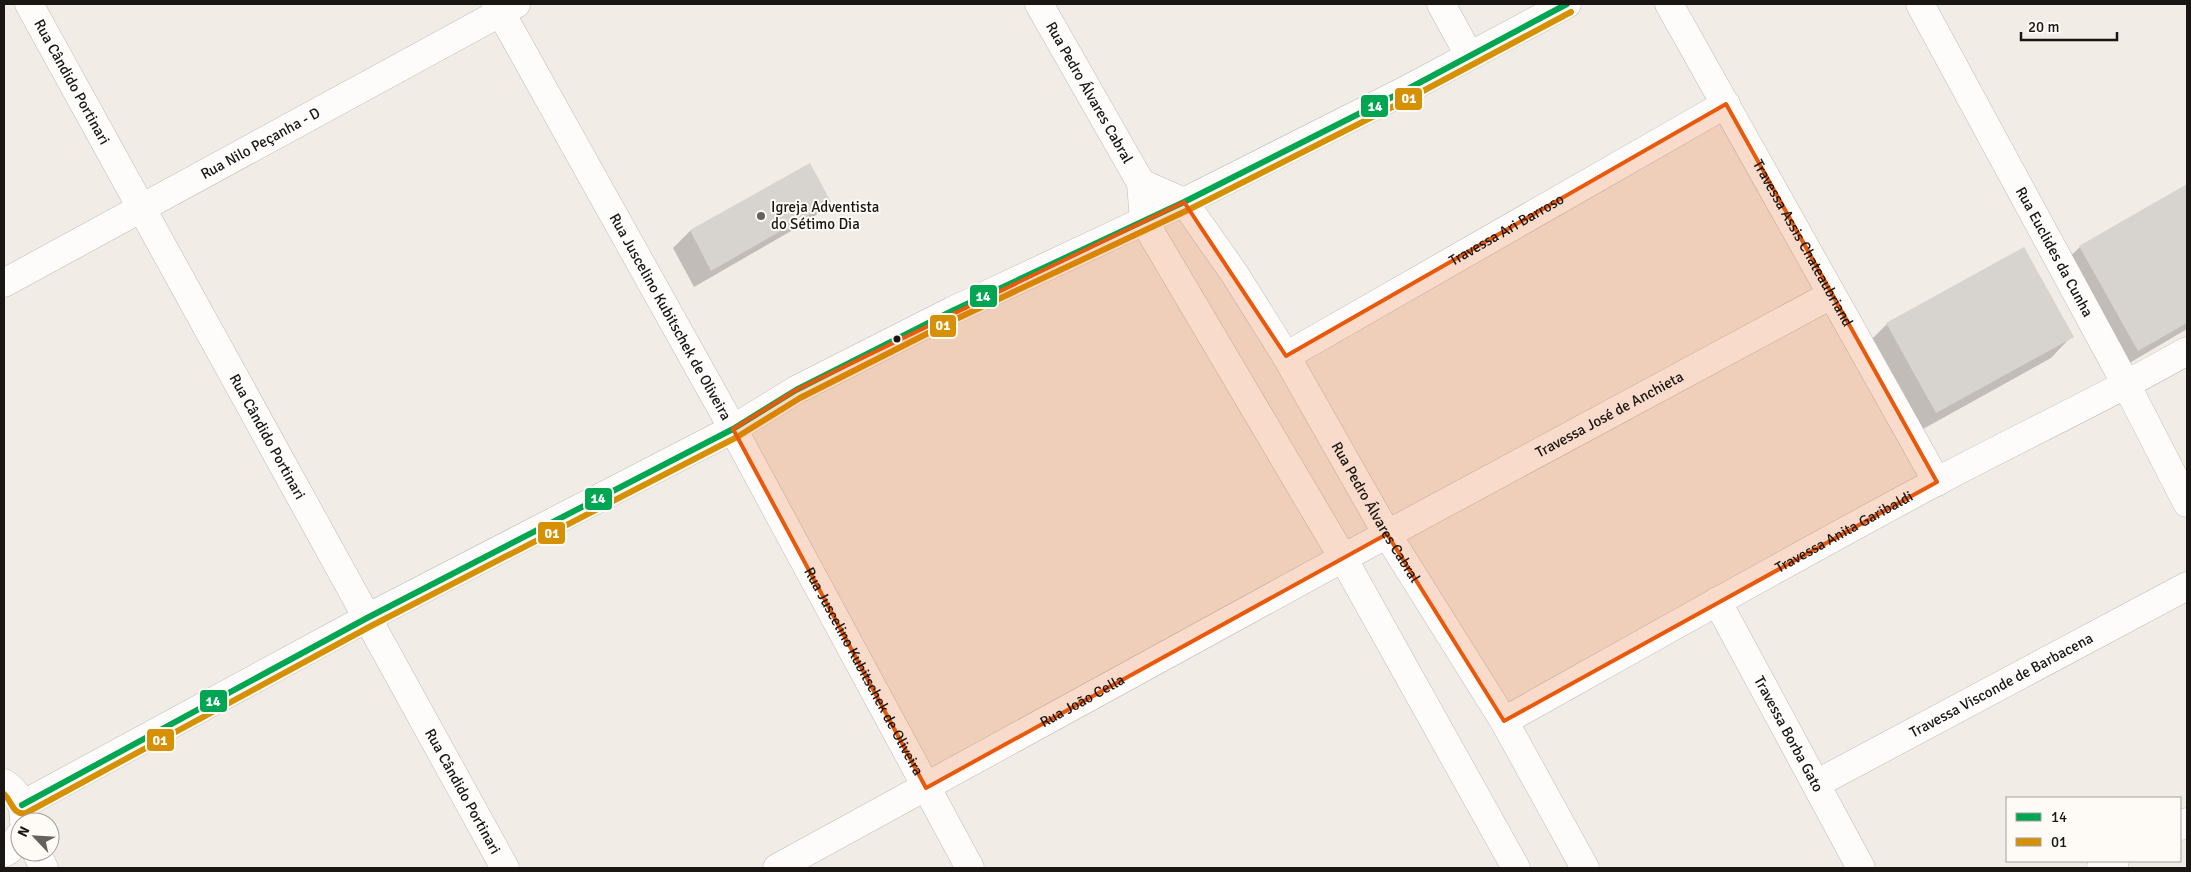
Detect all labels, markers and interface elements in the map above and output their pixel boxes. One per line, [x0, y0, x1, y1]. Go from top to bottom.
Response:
scale bar [2021, 10, 2117, 42]
street label: Rua Cândido Portinari [30, 16, 114, 148]
text: 20 m [2028, 18, 2059, 36]
street label: Rua Pedro Álvares Cabral [1042, 19, 1137, 167]
line badge: 01 [1394, 87, 1423, 111]
text: 01 [1401, 90, 1417, 107]
line badge: 14 [1360, 94, 1389, 118]
text: 14 [1367, 98, 1383, 115]
street label: Rua Nilo Peçanha - D [198, 103, 323, 183]
street label: Travessa Assis Chateaubriand [1749, 156, 1857, 330]
street label: Rua Euclides da Cunha [2012, 184, 2097, 320]
street label: Travessa Ari Barroso [1446, 190, 1567, 270]
place label: Igreja Adventista do Sétimo Dia [771, 198, 879, 233]
street label: Rua Juscelino Kubitschek de Oliveira [606, 210, 735, 423]
marker: Igreja Adventista do Sétimo Dia [755, 210, 767, 222]
line badge: 14 [969, 284, 998, 308]
text: 14 [975, 288, 991, 305]
line badge: 01 [929, 314, 957, 338]
text: 01 [935, 317, 951, 334]
unlabelled marker [892, 334, 902, 344]
street label: Travessa José de Anchieta [1532, 367, 1687, 462]
street label: Rua Cândido Portinari [226, 371, 309, 503]
street label: Rua Pedro Álvares Cabral [1328, 439, 1424, 586]
line badge: 14 [584, 487, 613, 511]
street label: Travessa Anita Garibaldi [1772, 487, 1916, 577]
text: 14 [590, 490, 606, 507]
line badge: 01 [537, 521, 566, 545]
text: 01 [544, 525, 560, 542]
street label: Rua Juscelino Kubitschek de Oliveira [800, 564, 927, 779]
street label: Travessa Visconde de Barbacena [1906, 629, 2096, 741]
street label: Rua João Cella [1037, 670, 1128, 731]
street label: Travessa Borba Gato [1750, 673, 1827, 795]
line badge: 14 [199, 689, 228, 713]
text: 14 [205, 693, 221, 710]
street label: Rua Cândido Portinari [421, 726, 505, 857]
line badge: 01 [146, 728, 175, 752]
text: 01 [152, 732, 168, 749]
legend [2006, 797, 2181, 862]
text: 14 [2051, 808, 2067, 826]
north arrow [10, 812, 60, 862]
text: N [14, 824, 33, 840]
text: 01 [2051, 833, 2067, 851]

